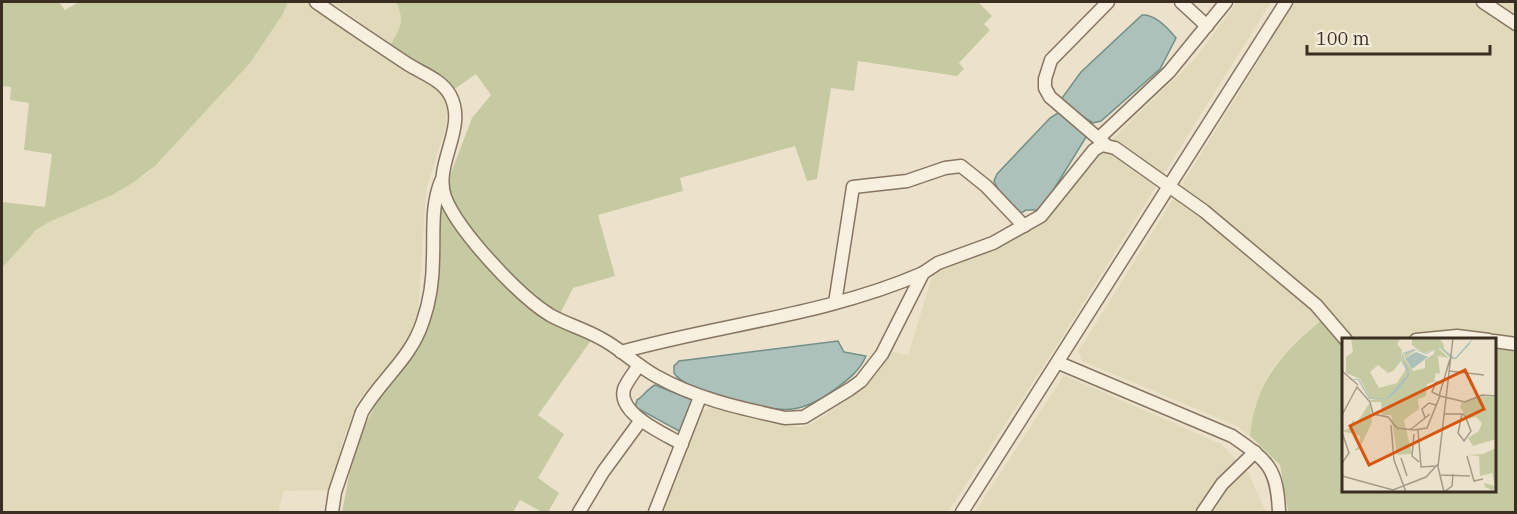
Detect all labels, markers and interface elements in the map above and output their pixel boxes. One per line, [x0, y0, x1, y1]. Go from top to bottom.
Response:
scale bar [1307, 18, 1490, 56]
text: 100 m [1316, 27, 1370, 50]
inset map [1342, 338, 1496, 493]

